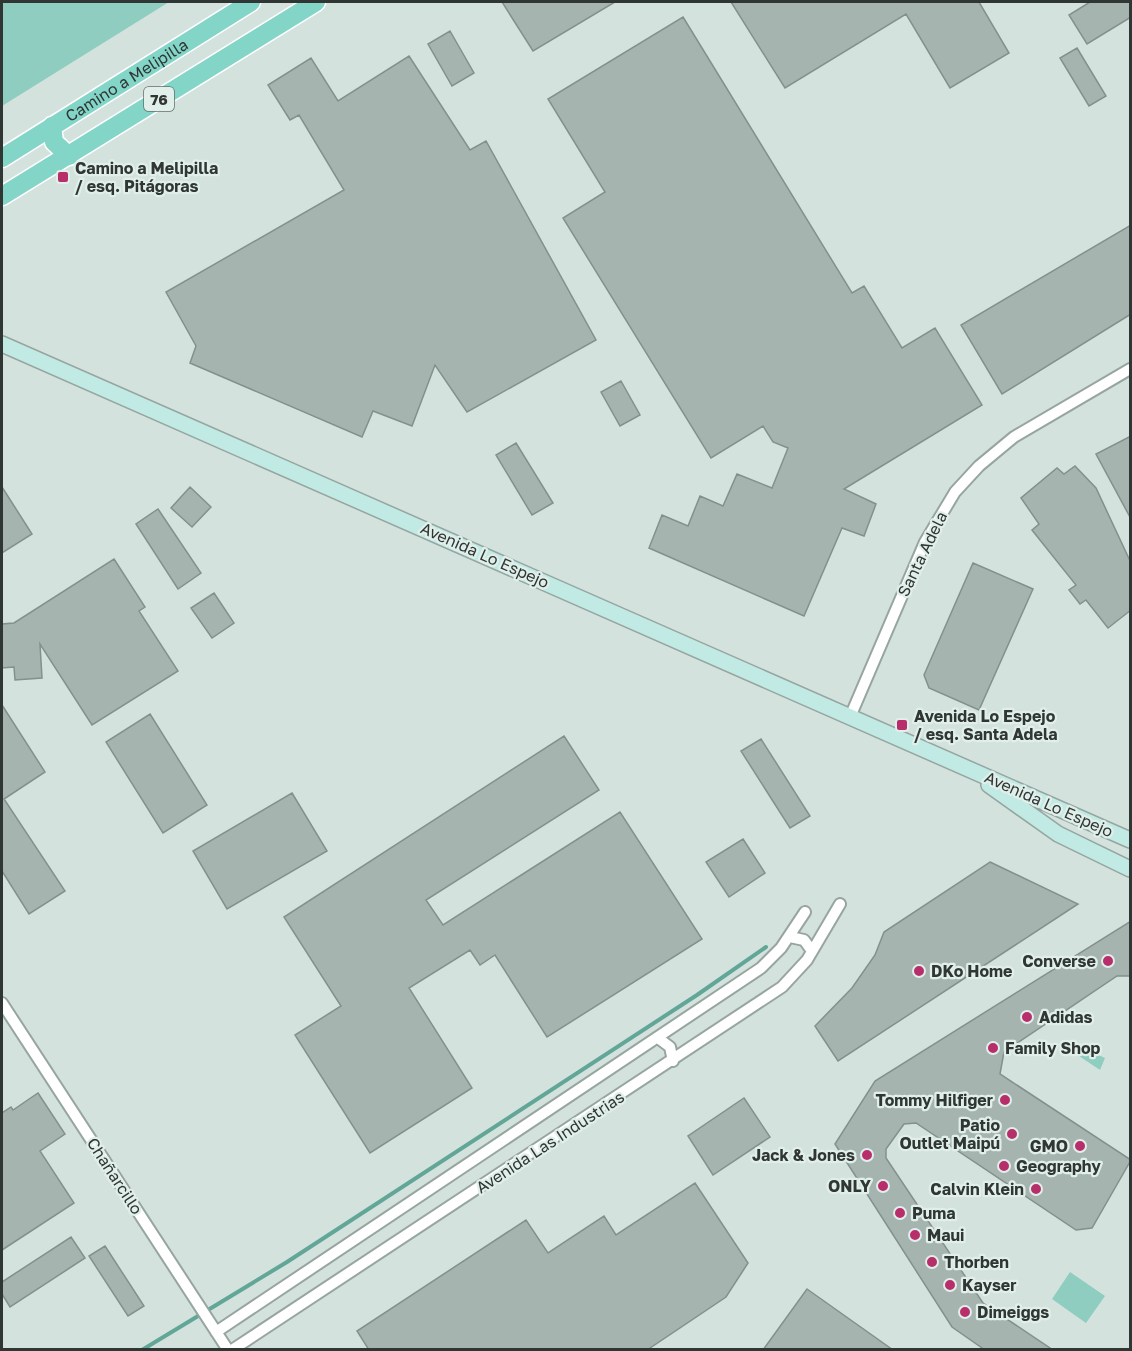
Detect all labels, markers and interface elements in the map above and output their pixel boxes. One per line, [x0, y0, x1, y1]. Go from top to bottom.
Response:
street label: Camino a Melipilla [62, 34, 192, 126]
road number: 76 [144, 87, 174, 111]
place label: Camino a Melipilla / esq. Pitágoras [75, 158, 218, 196]
marker: Camino a Melipilla / esq. Pitágoras [56, 170, 70, 184]
street label: Santa Adela [893, 508, 951, 600]
street label: Avenida Lo Espejo [418, 518, 552, 592]
place label: Avenida Lo Espejo / esq. Santa Adela [914, 706, 1058, 744]
marker: Avenida Lo Espejo / esq. Santa Adela [895, 718, 909, 732]
street label: Avenida Lo Espejo [982, 767, 1116, 841]
place label: Converse [1022, 951, 1096, 971]
marker: Converse [1101, 954, 1115, 968]
place label: DKo Home [931, 961, 1013, 981]
marker: DKo Home [912, 964, 926, 978]
place label: Adidas [1039, 1007, 1093, 1027]
marker: Adidas [1020, 1010, 1034, 1024]
place label: Family Shop [1005, 1038, 1100, 1058]
marker: Family Shop [986, 1041, 1000, 1055]
street label: Avenida Las Industrias [472, 1087, 628, 1197]
place label: Tommy Hilfiger [876, 1090, 993, 1110]
marker: Tommy Hilfiger [998, 1093, 1012, 1107]
place label: Patio Outlet Maipú [899, 1115, 1000, 1153]
marker: Patio Outlet Maipú [1005, 1127, 1019, 1141]
street label: Chañarcillo [83, 1134, 147, 1218]
place label: GMO [1030, 1136, 1068, 1156]
marker: GMO [1073, 1139, 1087, 1153]
place label: Jack & Jones [752, 1145, 855, 1165]
marker: Jack & Jones [860, 1148, 874, 1162]
place label: Geography [1016, 1156, 1101, 1176]
marker: Geography [997, 1159, 1011, 1173]
place label: ONLY [828, 1176, 872, 1196]
marker: ONLY [876, 1179, 890, 1193]
place label: Calvin Klein [930, 1179, 1024, 1199]
marker: Calvin Klein [1029, 1182, 1043, 1196]
place label: Puma [912, 1203, 956, 1223]
marker: Puma [893, 1206, 907, 1220]
place label: Maui [927, 1225, 964, 1245]
marker: Maui [908, 1228, 922, 1242]
place label: Thorben [944, 1252, 1009, 1272]
marker: Thorben [925, 1255, 939, 1269]
place label: Kayser [962, 1275, 1017, 1295]
marker: Kayser [943, 1278, 957, 1292]
place label: Dimeiggs [977, 1302, 1049, 1322]
marker: Dimeiggs [958, 1305, 972, 1319]

